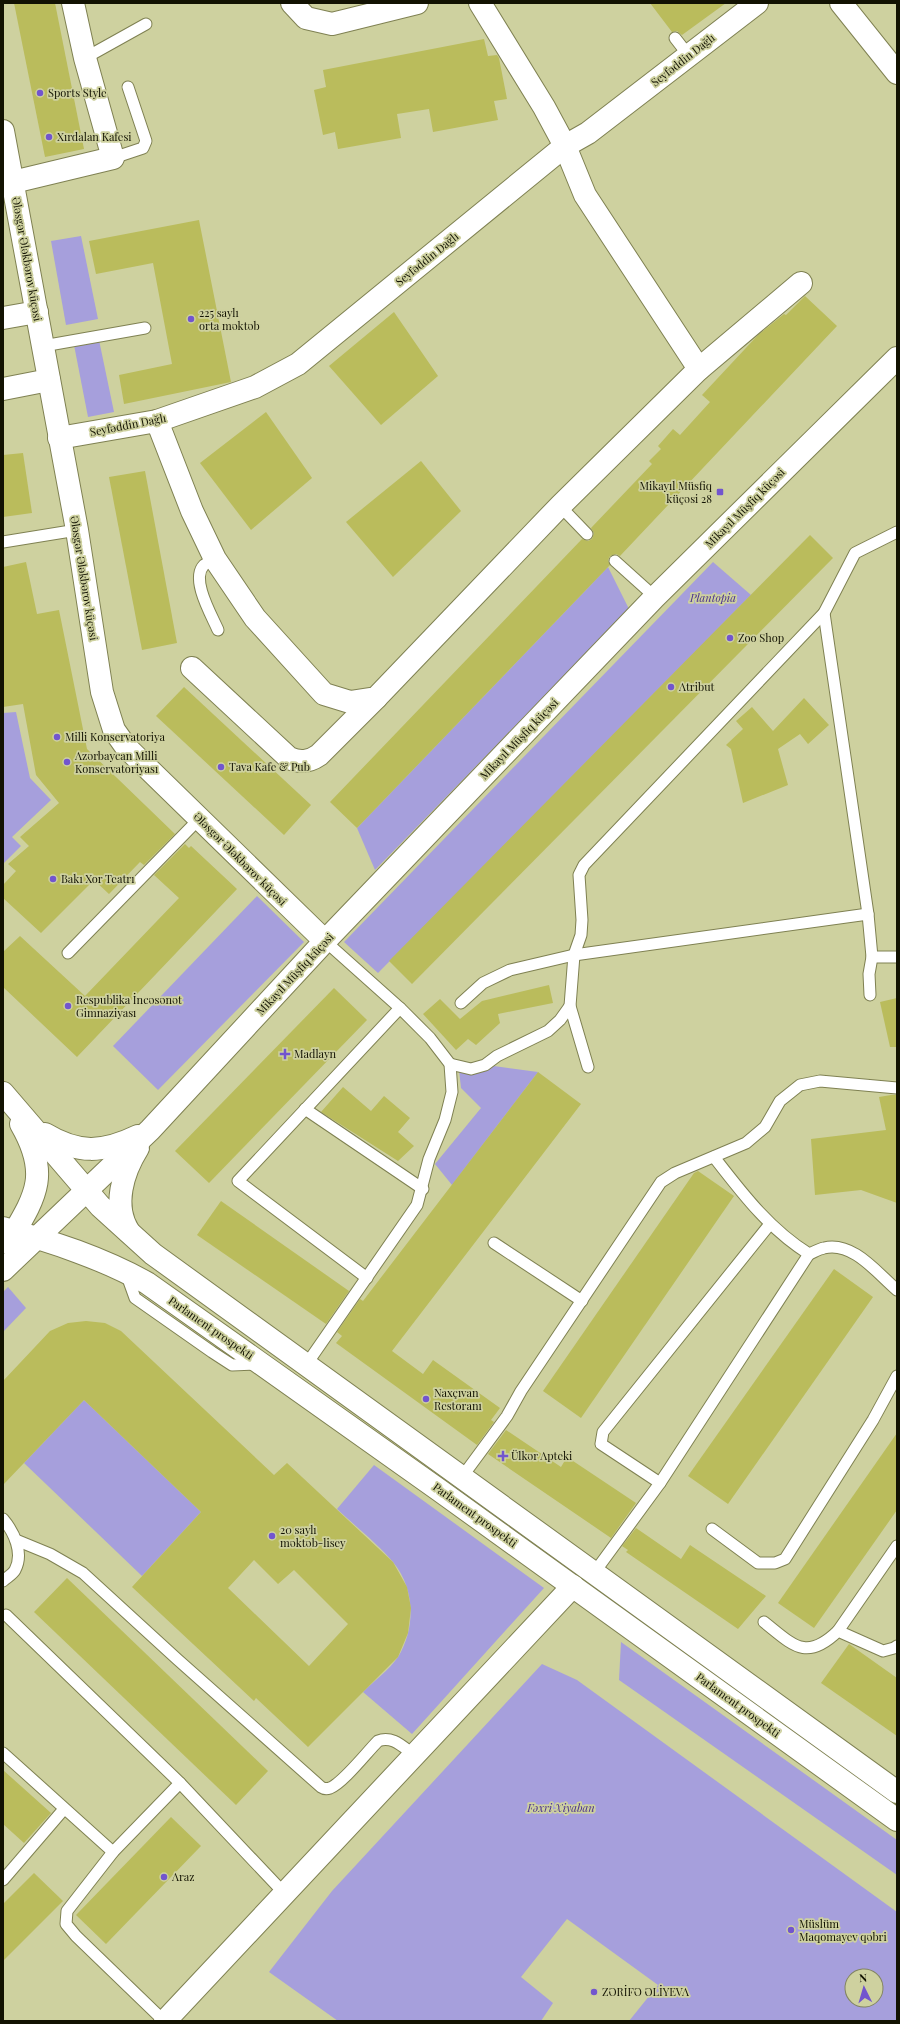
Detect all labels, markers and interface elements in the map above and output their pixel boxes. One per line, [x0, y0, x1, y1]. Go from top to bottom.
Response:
street label: Seyfəddin Dağlı [648, 30, 718, 89]
place label: Sports Style [48, 85, 107, 100]
marker: Sports Style [35, 88, 45, 98]
place label: Xırdalan Kafesi [57, 129, 132, 144]
marker: Xırdalan Kafesi [44, 132, 54, 142]
street label: Ələsgər Ələkbərov küçəsi [9, 196, 46, 322]
street label: Seyfəddin Dağlı [392, 228, 461, 289]
place label: 225 saylı orta məktəb [199, 305, 260, 333]
marker: 225 saylı orta məktəb [186, 314, 196, 324]
street label: Seyfəddin Dağlı [89, 410, 167, 439]
street label: Mikayıl Müşfiq küçəsi [702, 465, 788, 551]
place label: Mikayıl Müsfiq küçəsi 28 [639, 478, 713, 506]
marker: Mikayıl Müsfiq küçəsi 28 [715, 487, 725, 497]
street label: Ələsgər Ələkbərov küçəsi [67, 515, 102, 641]
park label: Plantopia [689, 590, 736, 605]
place label: Zoo Shop [738, 630, 784, 645]
marker: Zoo Shop [725, 633, 735, 643]
place label: Atribut [678, 679, 715, 694]
marker: Atribut [666, 682, 676, 692]
street label: Mikayıl Müşfiq küçəsi [476, 695, 561, 782]
place label: Milli Konservatoriya [65, 729, 166, 744]
marker: Milli Konservatoriya [52, 732, 62, 742]
place label: Azərbaycan Milli Konservatoriyası [74, 748, 158, 776]
marker: Azərbaycan Milli Konservatoriyası [62, 757, 72, 767]
place label: Tava Kafe & Pub [229, 759, 310, 774]
marker: Tava Kafe & Pub [216, 762, 226, 772]
street label: Ələsgər Ələkbərov küçəsi [191, 809, 290, 908]
place label: Bakı Xor Teatrı [61, 871, 134, 886]
marker: Bakı Xor Teatrı [48, 874, 58, 884]
street label: Mikayıl Müşfiq küçəsi [253, 929, 337, 1018]
place label: Respublika İncəsənət Gimnaziyası [76, 992, 182, 1020]
marker: Respublika İncəsənət Gimnaziyası [63, 1001, 73, 1011]
place label: Madlayn [294, 1046, 336, 1061]
marker: Madlayn [279, 1048, 291, 1060]
street label: Parlament prospekti [166, 1293, 257, 1363]
place label: Naxçıvan Restoranı [434, 1385, 482, 1413]
marker: Naxçıvan Restoranı [421, 1394, 431, 1404]
place label: Ülkər Apteki [511, 1448, 572, 1463]
marker: Ülkər Apteki [498, 1451, 508, 1461]
street label: Parlament prospekti [430, 1479, 520, 1550]
place label: 20 saylı məktəb-lisey [280, 1522, 346, 1550]
marker: 20 saylı məktəb-lisey [267, 1531, 277, 1541]
street label: Parlament prospekti [693, 1669, 783, 1740]
park label: Fəxri Xiyaban [526, 1800, 595, 1815]
place label: Araz [171, 1869, 195, 1884]
marker: Araz [159, 1872, 169, 1882]
place label: Müslüm Maqomayev qəbri [799, 1916, 887, 1944]
marker: Müslüm Maqomayev qəbri [786, 1925, 796, 1935]
north arrow [844, 1968, 884, 2008]
text: N [858, 1970, 868, 1985]
place label: ZƏRİFƏ ƏLİYEVA [602, 1984, 689, 1999]
marker: ZƏRİFƏ ƏLİYEVA [589, 1987, 599, 1997]

